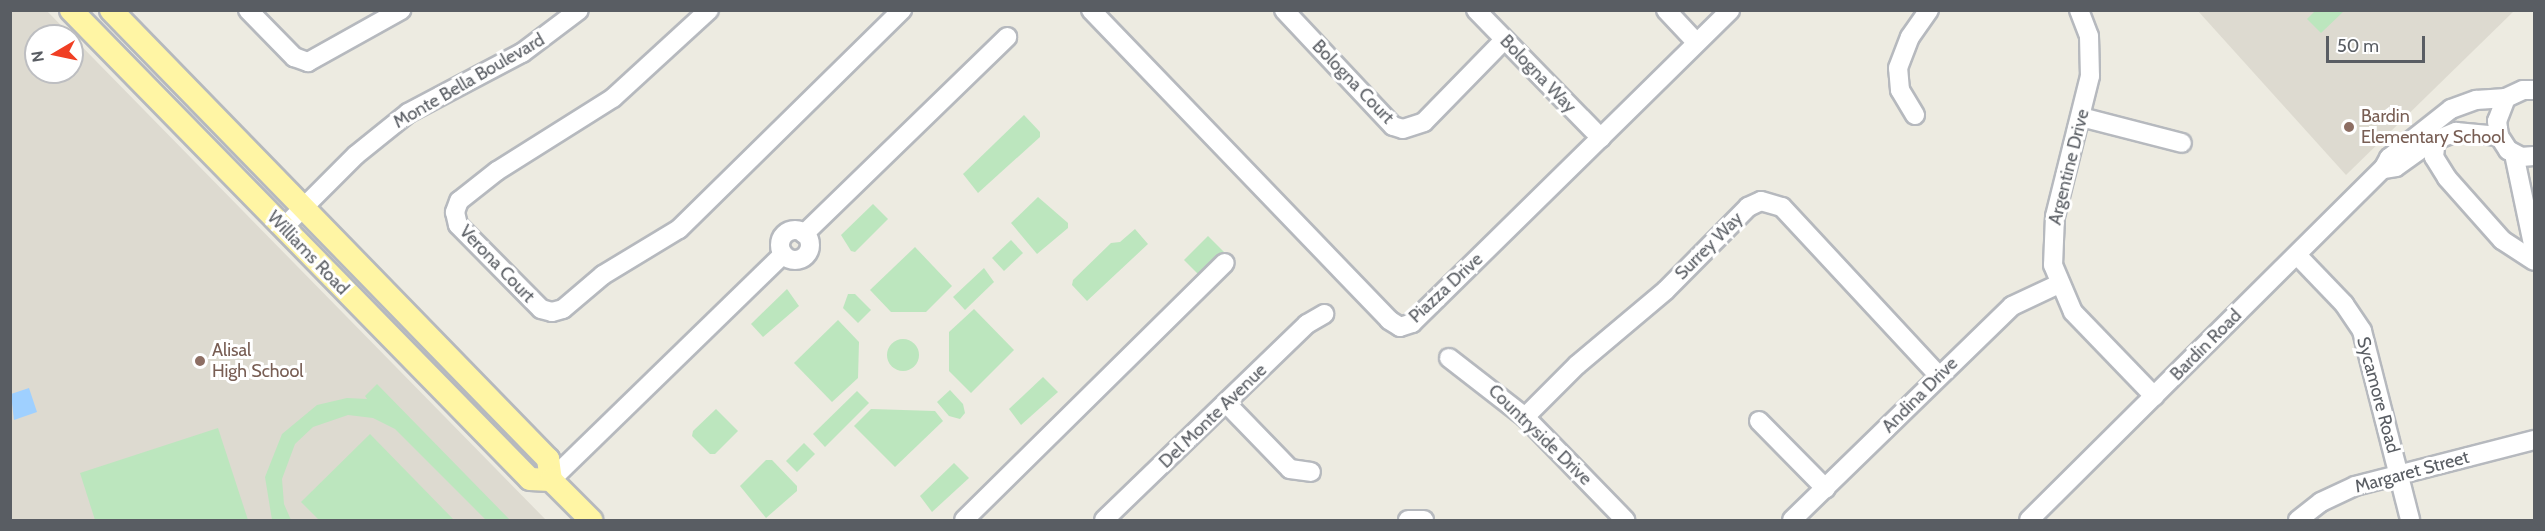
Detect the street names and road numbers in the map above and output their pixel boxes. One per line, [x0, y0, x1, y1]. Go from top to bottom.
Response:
street label: Monte Bella Boulevard [390, 29, 548, 133]
street label: Bologna Way [1495, 30, 1581, 118]
street label: Bologna Court [1308, 36, 1398, 128]
street label: Argentine Drive [2044, 107, 2094, 227]
street label: Williams Road [263, 207, 353, 299]
street label: Surrey Way [1671, 208, 1747, 284]
street label: Verona Court [455, 221, 539, 307]
street label: Piazza Drive [1405, 249, 1487, 327]
street label: Bardin Road [2166, 305, 2246, 385]
street label: Sycamore Road [2352, 335, 2404, 455]
street label: Andina Drive [1878, 353, 1962, 437]
street label: Del Monte Avenue [1155, 359, 1271, 473]
street label: Countryside Drive [1484, 380, 1596, 490]
street label: Margaret Street [2353, 446, 2471, 498]

